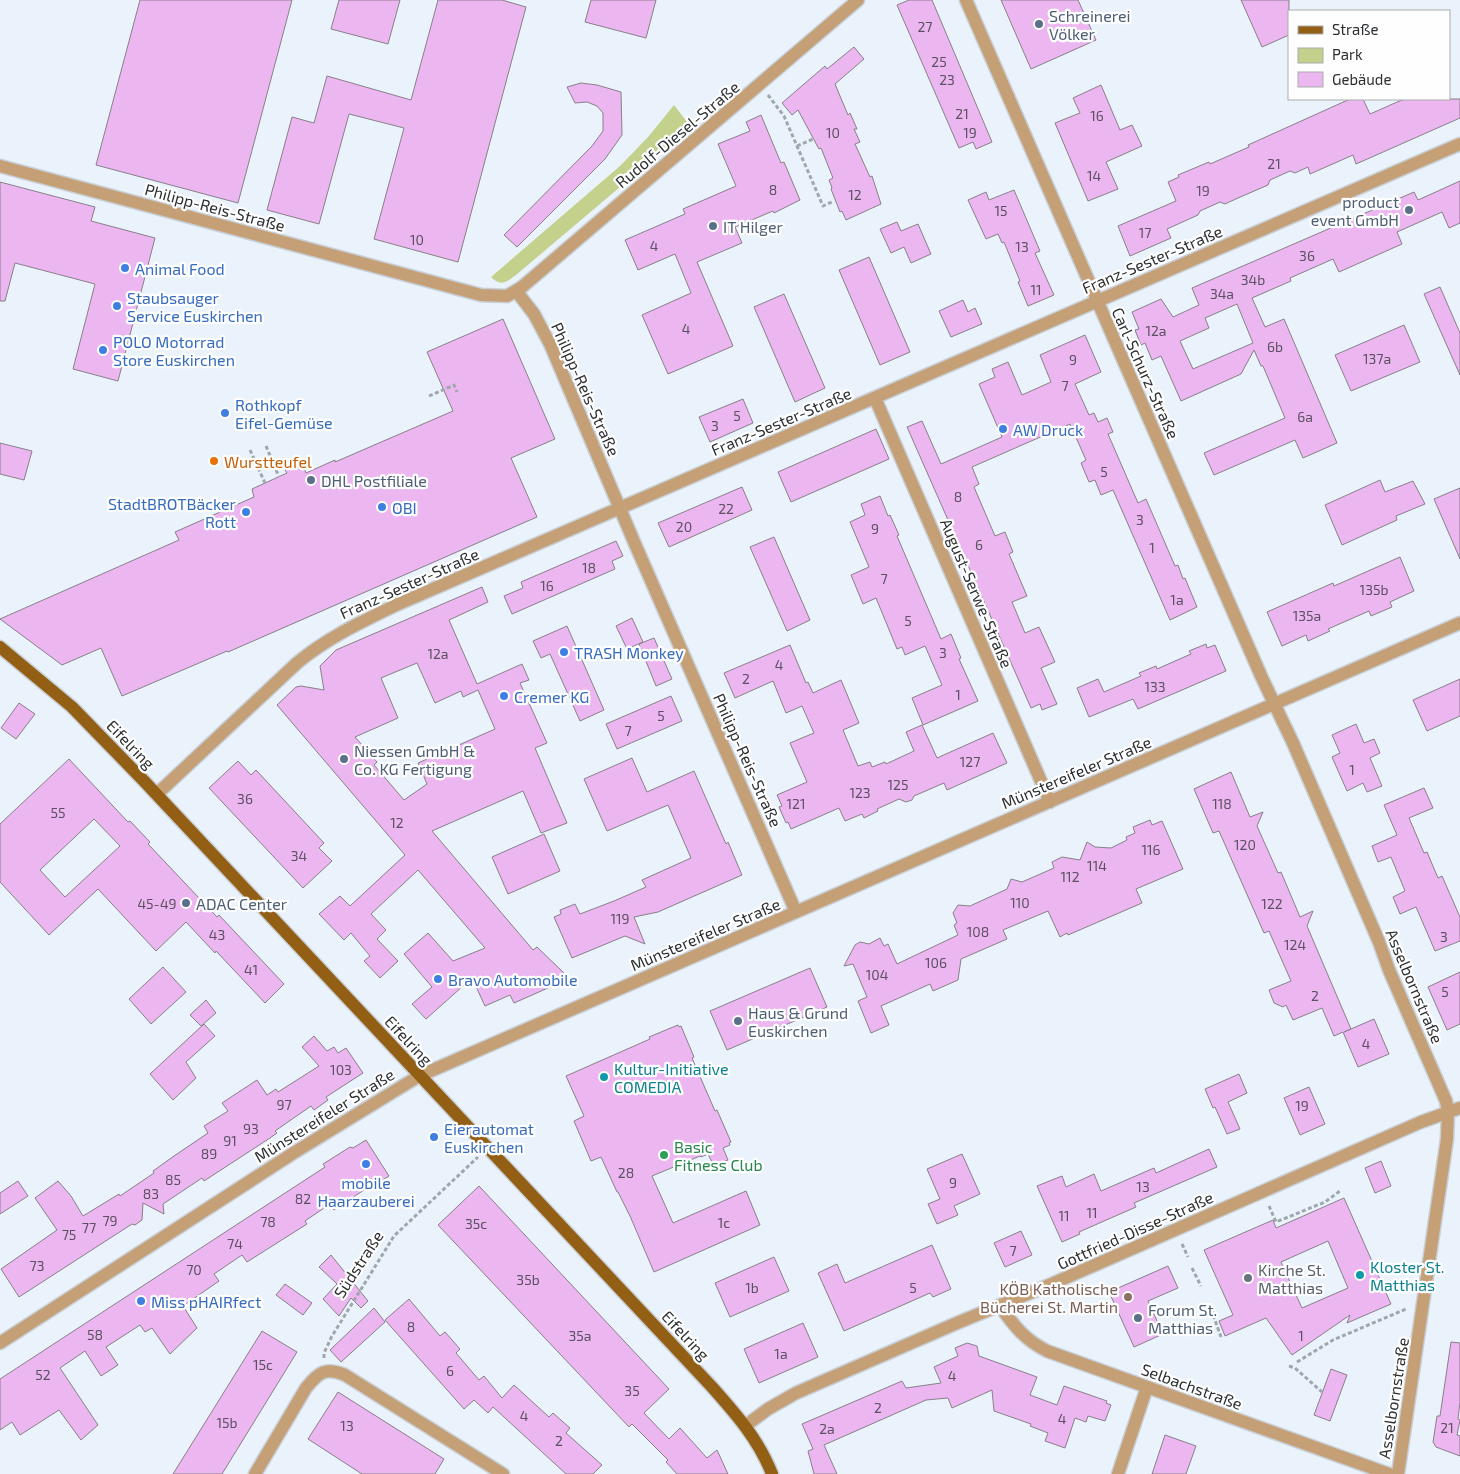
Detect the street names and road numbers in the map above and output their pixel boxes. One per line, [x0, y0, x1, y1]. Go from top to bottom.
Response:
street label: Rudolf-Diesel-Straße [611, 77, 743, 191]
street label: Philipp-Reis-Straße [143, 179, 287, 235]
street label: Franz-Sester-Straße [1079, 221, 1225, 297]
street label: Carl-Schurz-Straße [1108, 304, 1184, 442]
street label: Philipp-Reis-Straße [548, 319, 624, 459]
street label: Franz-Sester-Straße [708, 383, 854, 459]
street label: August-Serwe-Straße [937, 515, 1017, 671]
street label: Franz-Sester-Straße [336, 544, 482, 622]
street label: Philipp-Reis-Straße [710, 690, 786, 830]
street label: Eifelring [103, 716, 159, 773]
street label: Münstereifeler Straße [998, 732, 1154, 812]
street label: Münstereifeler Straße [627, 894, 783, 974]
street label: Asselbornstraße [1382, 926, 1448, 1046]
street label: Eifelring [381, 1011, 437, 1069]
street label: Münstereifeler Straße [251, 1064, 397, 1166]
street label: Gottfried-Disse-Straße [1054, 1187, 1216, 1273]
street label: Südstraße [329, 1227, 387, 1301]
street label: Eifelring [658, 1306, 714, 1364]
street label: Asselbornstraße [1374, 1336, 1412, 1460]
street label: Selbachstraße [1139, 1359, 1245, 1413]

